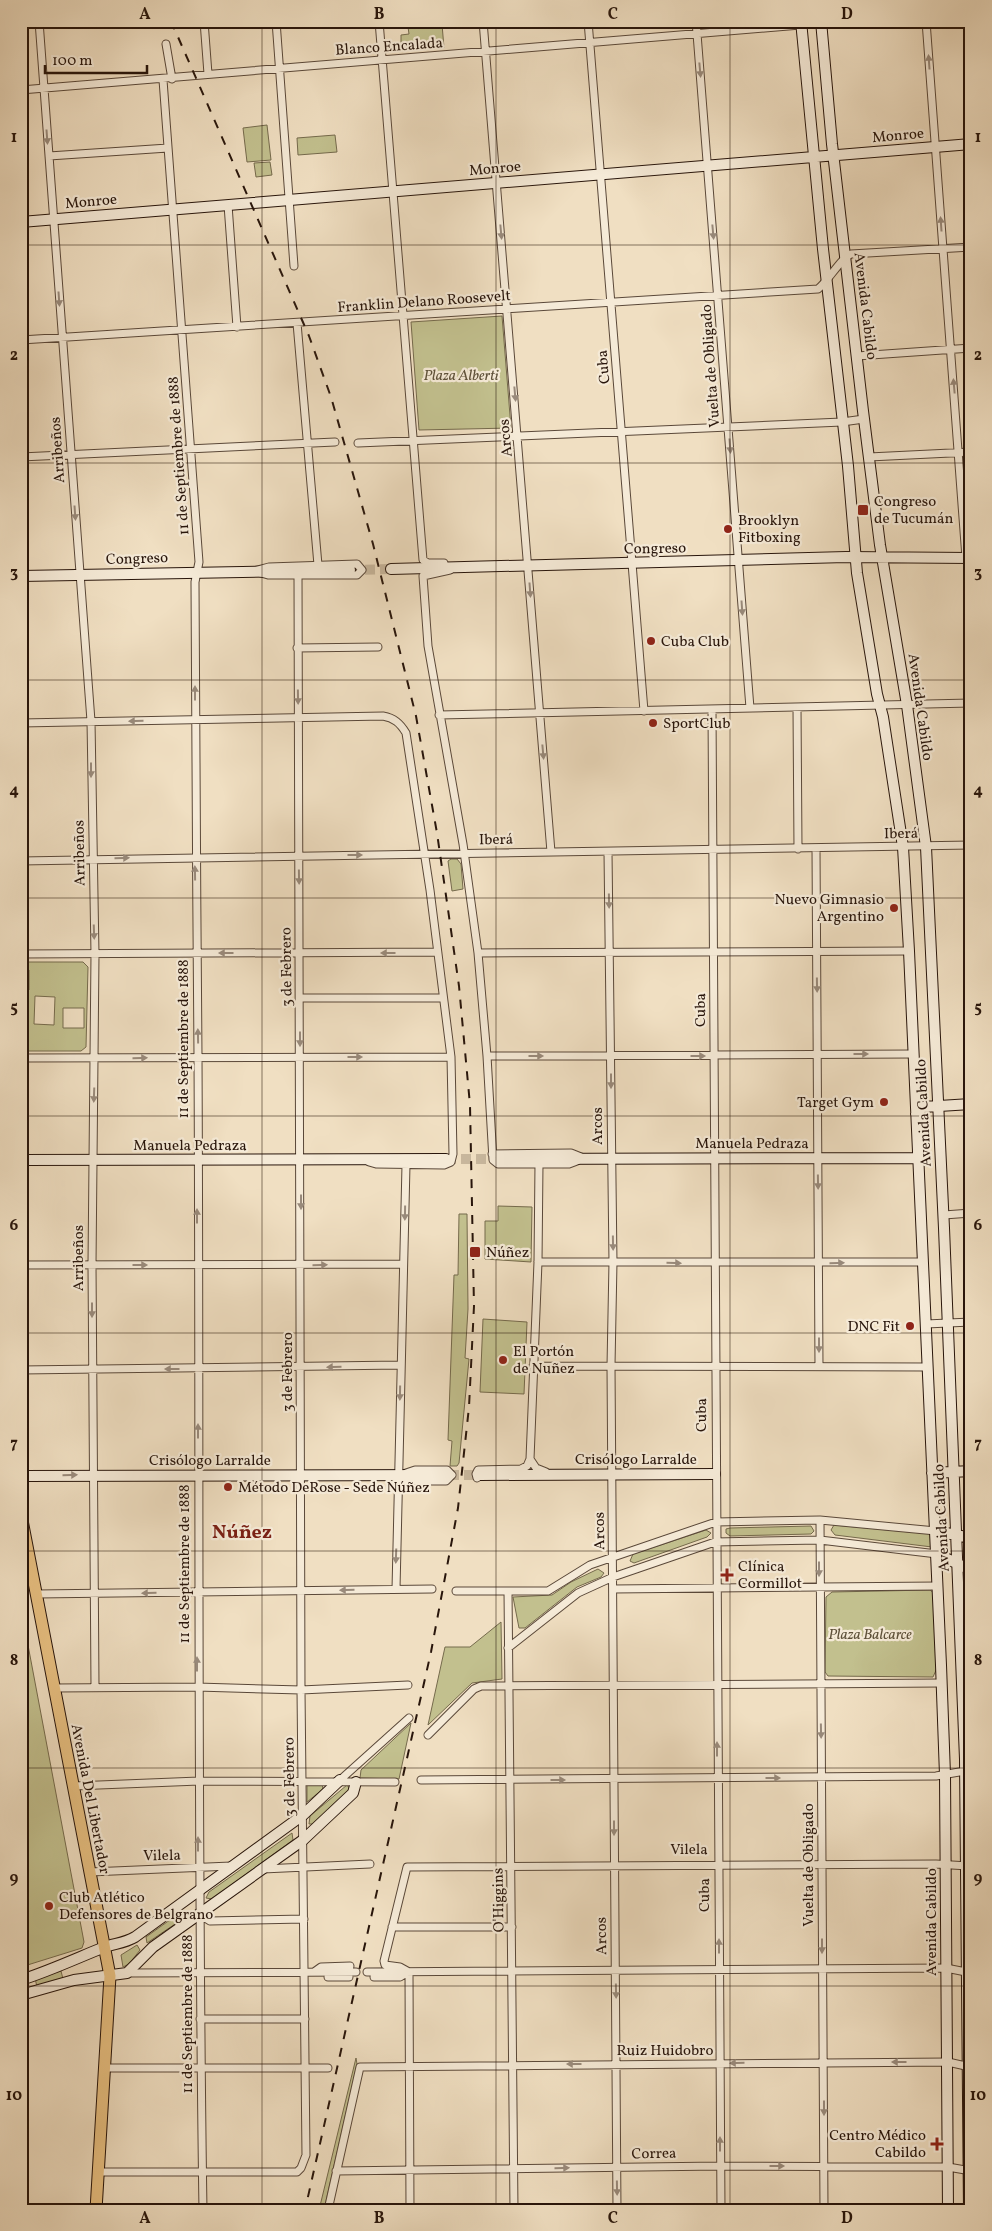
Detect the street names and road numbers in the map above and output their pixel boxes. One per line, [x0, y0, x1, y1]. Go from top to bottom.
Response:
street label: Blanco Encalada [335, 33, 444, 62]
street label: Monroe [871, 124, 925, 149]
street label: Monroe [468, 157, 522, 182]
street label: Monroe [64, 190, 118, 215]
street label: Avenida Cabildo [848, 251, 882, 361]
street label: Franklin Delano Roosevelt [337, 286, 511, 319]
street label: Vuelta de Obligado [697, 304, 726, 428]
street label: Cuba [593, 349, 616, 385]
street label: 11 de Septiembre de 1888 [163, 376, 196, 536]
street label: Arribeños [46, 416, 71, 484]
street label: Arcos [494, 418, 519, 458]
street label: Congreso [624, 538, 686, 561]
street label: Congreso [106, 548, 169, 571]
street label: Avenida Cabildo [902, 652, 937, 762]
street label: Arribeños [69, 820, 92, 886]
street label: Iberá [884, 824, 918, 845]
street label: Iberá [479, 830, 513, 851]
street label: 3 de Febrero [276, 927, 299, 1007]
street label: 11 de Septiembre de 1888 [174, 959, 195, 1119]
street label: Cuba [691, 993, 712, 1027]
street label: Avenida Cabildo [911, 1059, 938, 1167]
street label: Arcos [588, 1107, 609, 1145]
street label: Manuela Pedraza [695, 1134, 809, 1155]
street label: Manuela Pedraza [133, 1136, 247, 1157]
street label: Arribeños [69, 1225, 90, 1291]
street label: 3 de Febrero [278, 1332, 299, 1412]
street label: Cuba [692, 1398, 713, 1432]
street label: Crisólogo Larralde [575, 1450, 697, 1471]
street label: Crisólogo Larralde [149, 1451, 271, 1472]
street label: Avenida Cabildo [929, 1464, 956, 1572]
street label: 11 de Septiembre de 1888 [175, 1484, 196, 1644]
street label: Arcos [590, 1512, 611, 1550]
street label: Avenida Del Libertador [65, 1722, 114, 1876]
street label: 3 de Febrero [279, 1737, 302, 1817]
street label: Vuelta de Obligado [799, 1803, 820, 1927]
street label: Vilela [670, 1840, 708, 1861]
street label: Vilela [143, 1846, 181, 1867]
street label: O'Higgins [488, 1867, 511, 1932]
street label: Avenida Cabildo [922, 1868, 943, 1976]
street label: Cuba [695, 1878, 716, 1912]
street label: Arcos [592, 1917, 613, 1955]
street label: 11 de Septiembre de 1888 [178, 1934, 199, 2094]
street label: Ruiz Huidobro [617, 2041, 713, 2062]
street label: Correa [631, 2144, 677, 2165]

